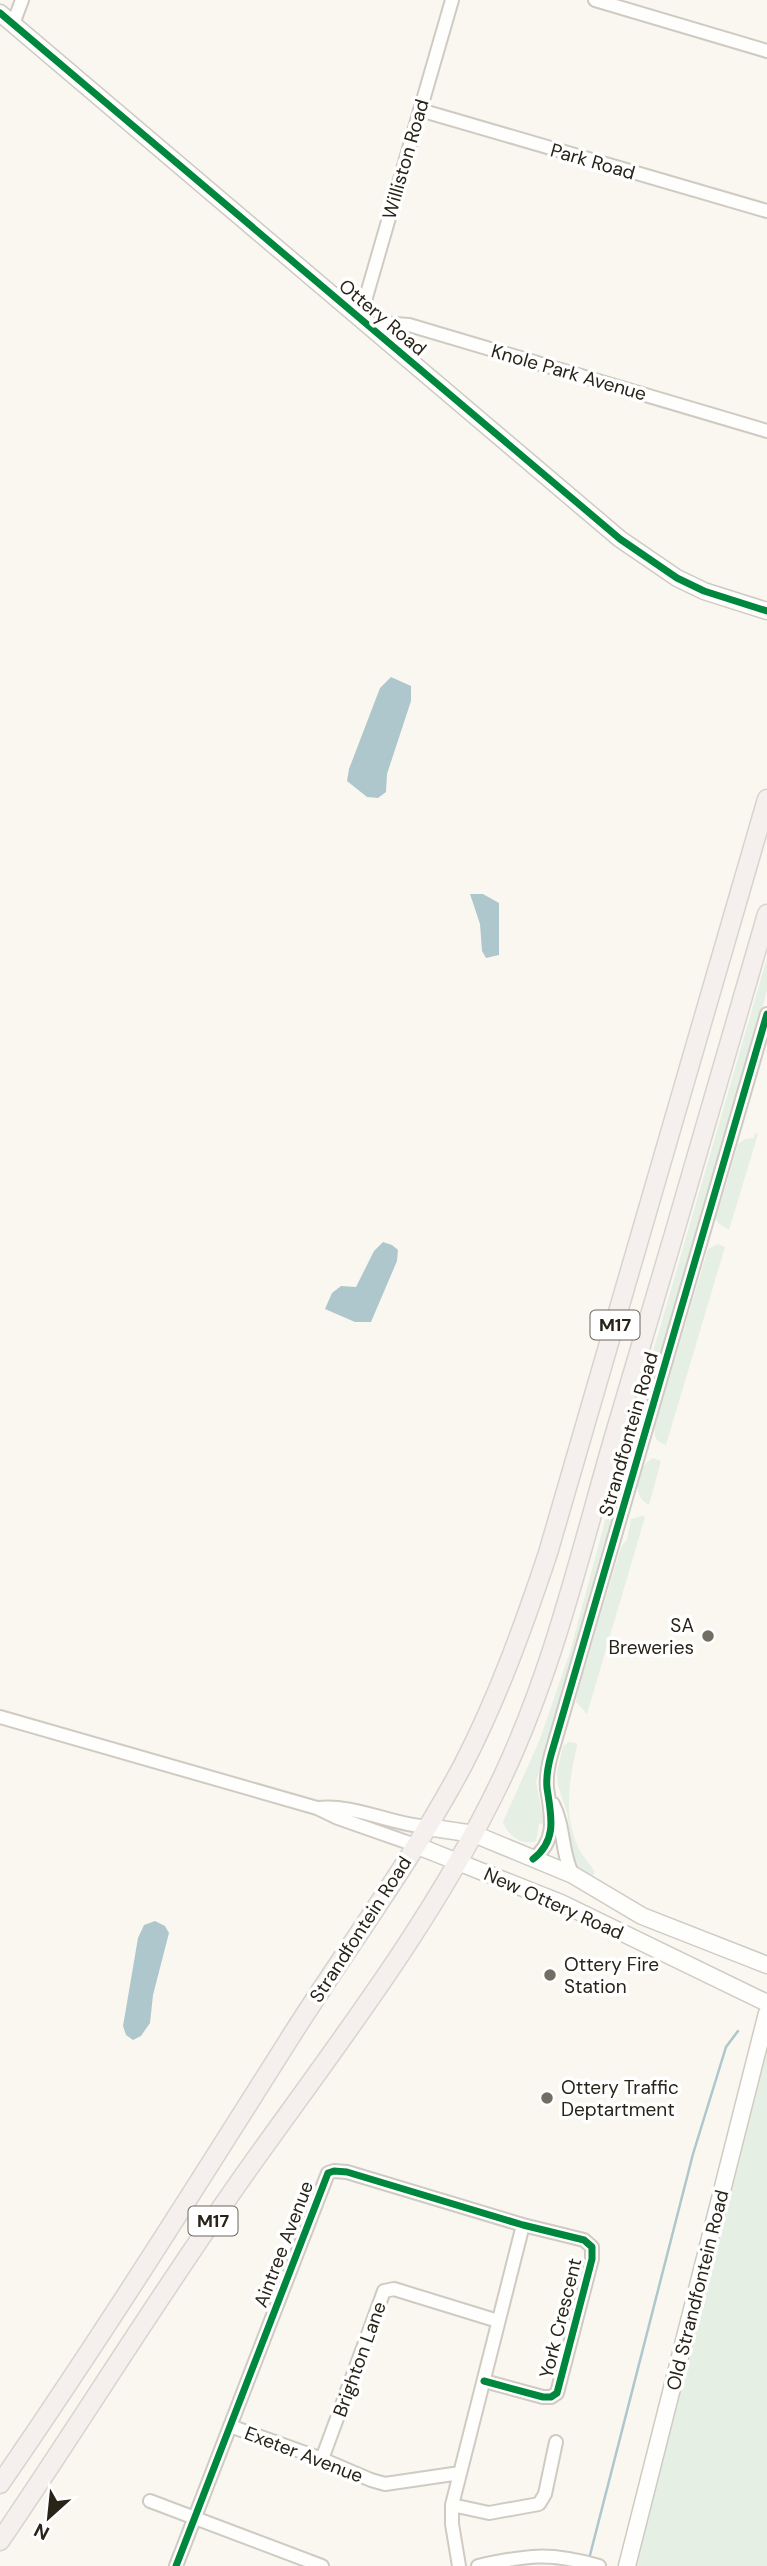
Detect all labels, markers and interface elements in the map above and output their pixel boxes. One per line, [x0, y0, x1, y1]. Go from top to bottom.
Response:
street label: Williston Road [376, 96, 435, 222]
street label: Park Road [548, 138, 638, 185]
street label: Ottery Road [334, 273, 432, 361]
street label: Knole Park Avenue [488, 338, 649, 407]
road number: M17 [590, 1310, 640, 1340]
street label: Strandfontein Road [593, 1349, 664, 1519]
place label: SA Breweries [609, 1613, 694, 1660]
marker: SA Breweries [700, 1628, 716, 1644]
street label: Strandfontein Road [304, 1851, 417, 2007]
street label: New Ottery Road [480, 1862, 627, 1945]
place label: Ottery Fire Station [564, 1952, 659, 1999]
marker: Ottery Fire Station [542, 1967, 558, 1983]
place label: Ottery Traffic Deptartment [561, 2075, 679, 2122]
marker: Ottery Traffic Deptartment [539, 2090, 555, 2106]
street label: Aintree Avenue [248, 2177, 319, 2311]
street label: Old Strandfontein Road [660, 2187, 734, 2393]
road number: M17 [188, 2206, 238, 2236]
street label: York Crescent [533, 2255, 587, 2381]
street label: Brighton Lane [327, 2298, 392, 2420]
street label: Exeter Avenue [241, 2420, 367, 2489]
north arrow [14, 2482, 84, 2552]
text: N [30, 2517, 53, 2546]

